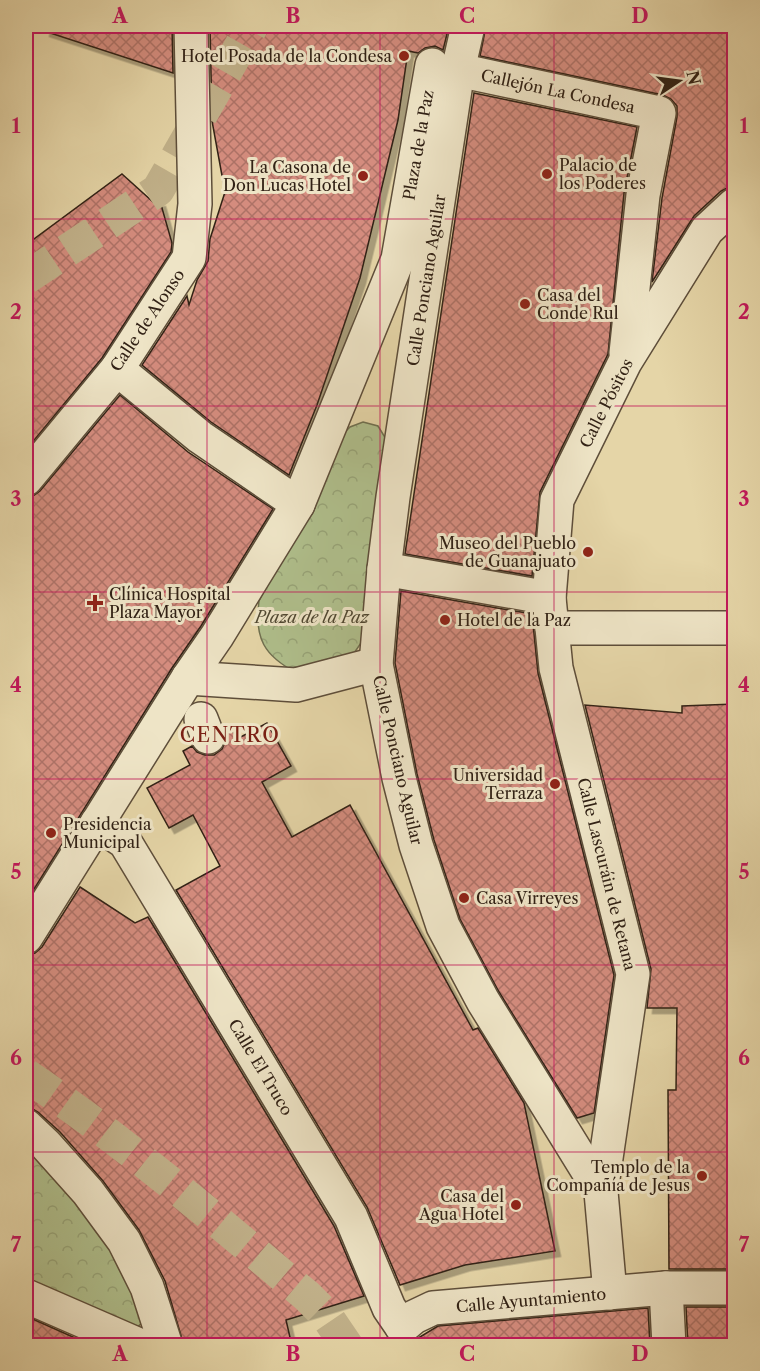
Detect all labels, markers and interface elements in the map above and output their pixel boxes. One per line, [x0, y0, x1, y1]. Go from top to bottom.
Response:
text: A [111, 4, 128, 28]
text: B [286, 4, 301, 28]
text: C [459, 4, 475, 28]
text: D [631, 4, 649, 28]
place label: Hotel Posada de la Condesa [181, 46, 393, 66]
marker: Hotel Posada de la Condesa [397, 49, 411, 63]
north arrow [649, 51, 709, 111]
street label: Callejón La Condesa [479, 65, 637, 117]
text: N [682, 69, 705, 87]
street label: Plaza de la Paz [398, 88, 438, 202]
text: 1 [12, 114, 21, 138]
text: 1 [740, 114, 749, 138]
place label: Palacio de los Poderes [559, 155, 646, 193]
place label: La Casona de Don Lucas Hotel [223, 157, 351, 195]
marker: Palacio de los Poderes [540, 167, 554, 181]
marker: La Casona de Don Lucas Hotel [356, 169, 370, 183]
street label: Calle Ponciano Aguilar [403, 192, 449, 367]
street label: Calle de Alonso [105, 265, 189, 375]
place label: Casa del Conde Rul [537, 285, 619, 323]
marker: Casa del Conde Rul [518, 297, 532, 311]
text: 2 [10, 300, 22, 324]
text: 2 [738, 300, 750, 324]
street label: Calle Pósitos [575, 355, 637, 451]
text: 3 [10, 487, 22, 511]
text: 3 [738, 487, 750, 511]
place label: Museo del Pueblo de Guanajuato [439, 533, 576, 571]
marker: Museo del Pueblo de Guanajuato [581, 545, 595, 559]
place label: Clínica Hospital Plaza Mayor [109, 584, 231, 622]
marker: Clínica Hospital Plaza Mayor [86, 594, 104, 612]
park label: Plaza de la Paz [253, 607, 371, 627]
place label: Hotel de la Paz [457, 610, 571, 630]
marker: Hotel de la Paz [438, 613, 452, 627]
text: 4 [10, 673, 22, 697]
street label: Calle Ponciano Aguilar [369, 673, 427, 847]
text: 4 [738, 673, 750, 697]
district label: CENTRO [180, 723, 280, 747]
place label: Universidad Terraza [453, 765, 544, 803]
street label: Calle Lascuráin de Retana [573, 776, 641, 973]
marker: Universidad Terraza [548, 777, 562, 791]
place label: Presidencia Municipal [63, 814, 152, 852]
marker: Presidencia Municipal [44, 826, 58, 840]
text: 5 [10, 860, 22, 884]
text: 5 [738, 860, 750, 884]
place label: Casa Virreyes [476, 888, 578, 908]
marker: Casa Virreyes [457, 891, 471, 905]
street label: Calle El Truco [224, 1015, 298, 1119]
text: 6 [10, 1046, 22, 1070]
text: 6 [738, 1046, 750, 1070]
place label: Templo de la Compañía de Jesus [546, 1157, 691, 1195]
marker: Templo de la Compañía de Jesus [695, 1169, 709, 1183]
place label: Casa del Agua Hotel [418, 1186, 504, 1224]
marker: Casa del Agua Hotel [509, 1198, 523, 1212]
text: 7 [11, 1233, 22, 1257]
text: 7 [739, 1233, 750, 1257]
street label: Calle Ayuntamiento [455, 1283, 607, 1317]
text: A [111, 1342, 128, 1366]
text: B [286, 1342, 301, 1366]
text: C [459, 1342, 475, 1366]
text: D [631, 1342, 649, 1366]

